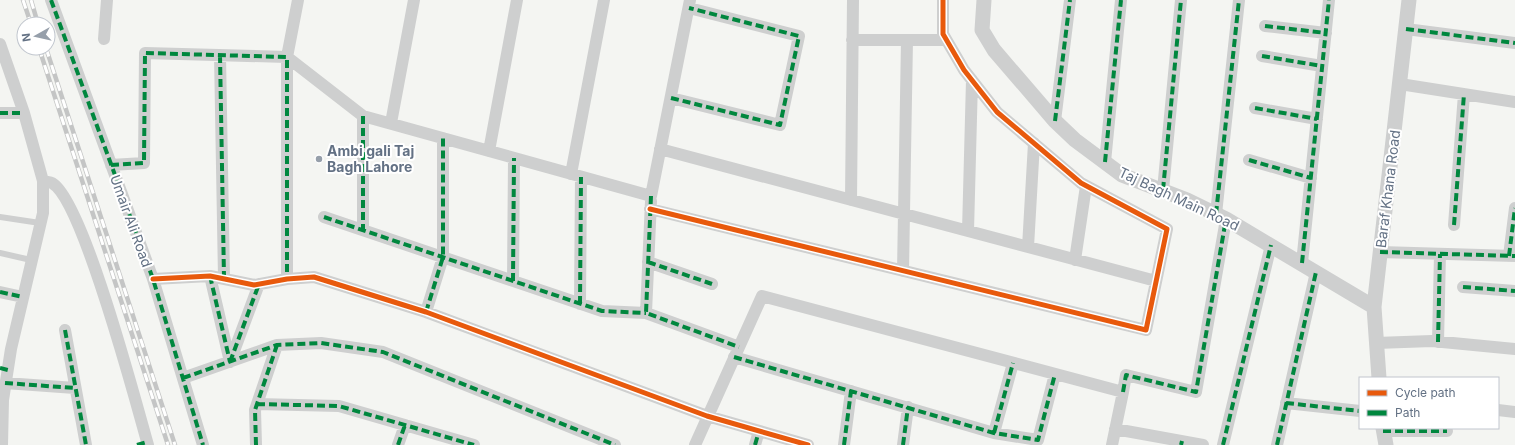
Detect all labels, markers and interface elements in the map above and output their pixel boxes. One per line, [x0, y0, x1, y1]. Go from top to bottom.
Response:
north arrow [16, 16, 56, 56]
text: N [19, 32, 34, 43]
street label: Baraf Khana Road [1372, 129, 1403, 249]
place label: Ambi gali Taj Bagh Lahore [327, 142, 414, 175]
marker: Ambi gali Taj Bagh Lahore [314, 154, 324, 164]
street label: Taj Bagh Main Road [1116, 163, 1242, 234]
street label: Umair Ali Road [107, 172, 156, 269]
legend [1359, 377, 1499, 429]
text: Cycle path [1395, 385, 1456, 400]
text: Path [1395, 405, 1420, 420]

